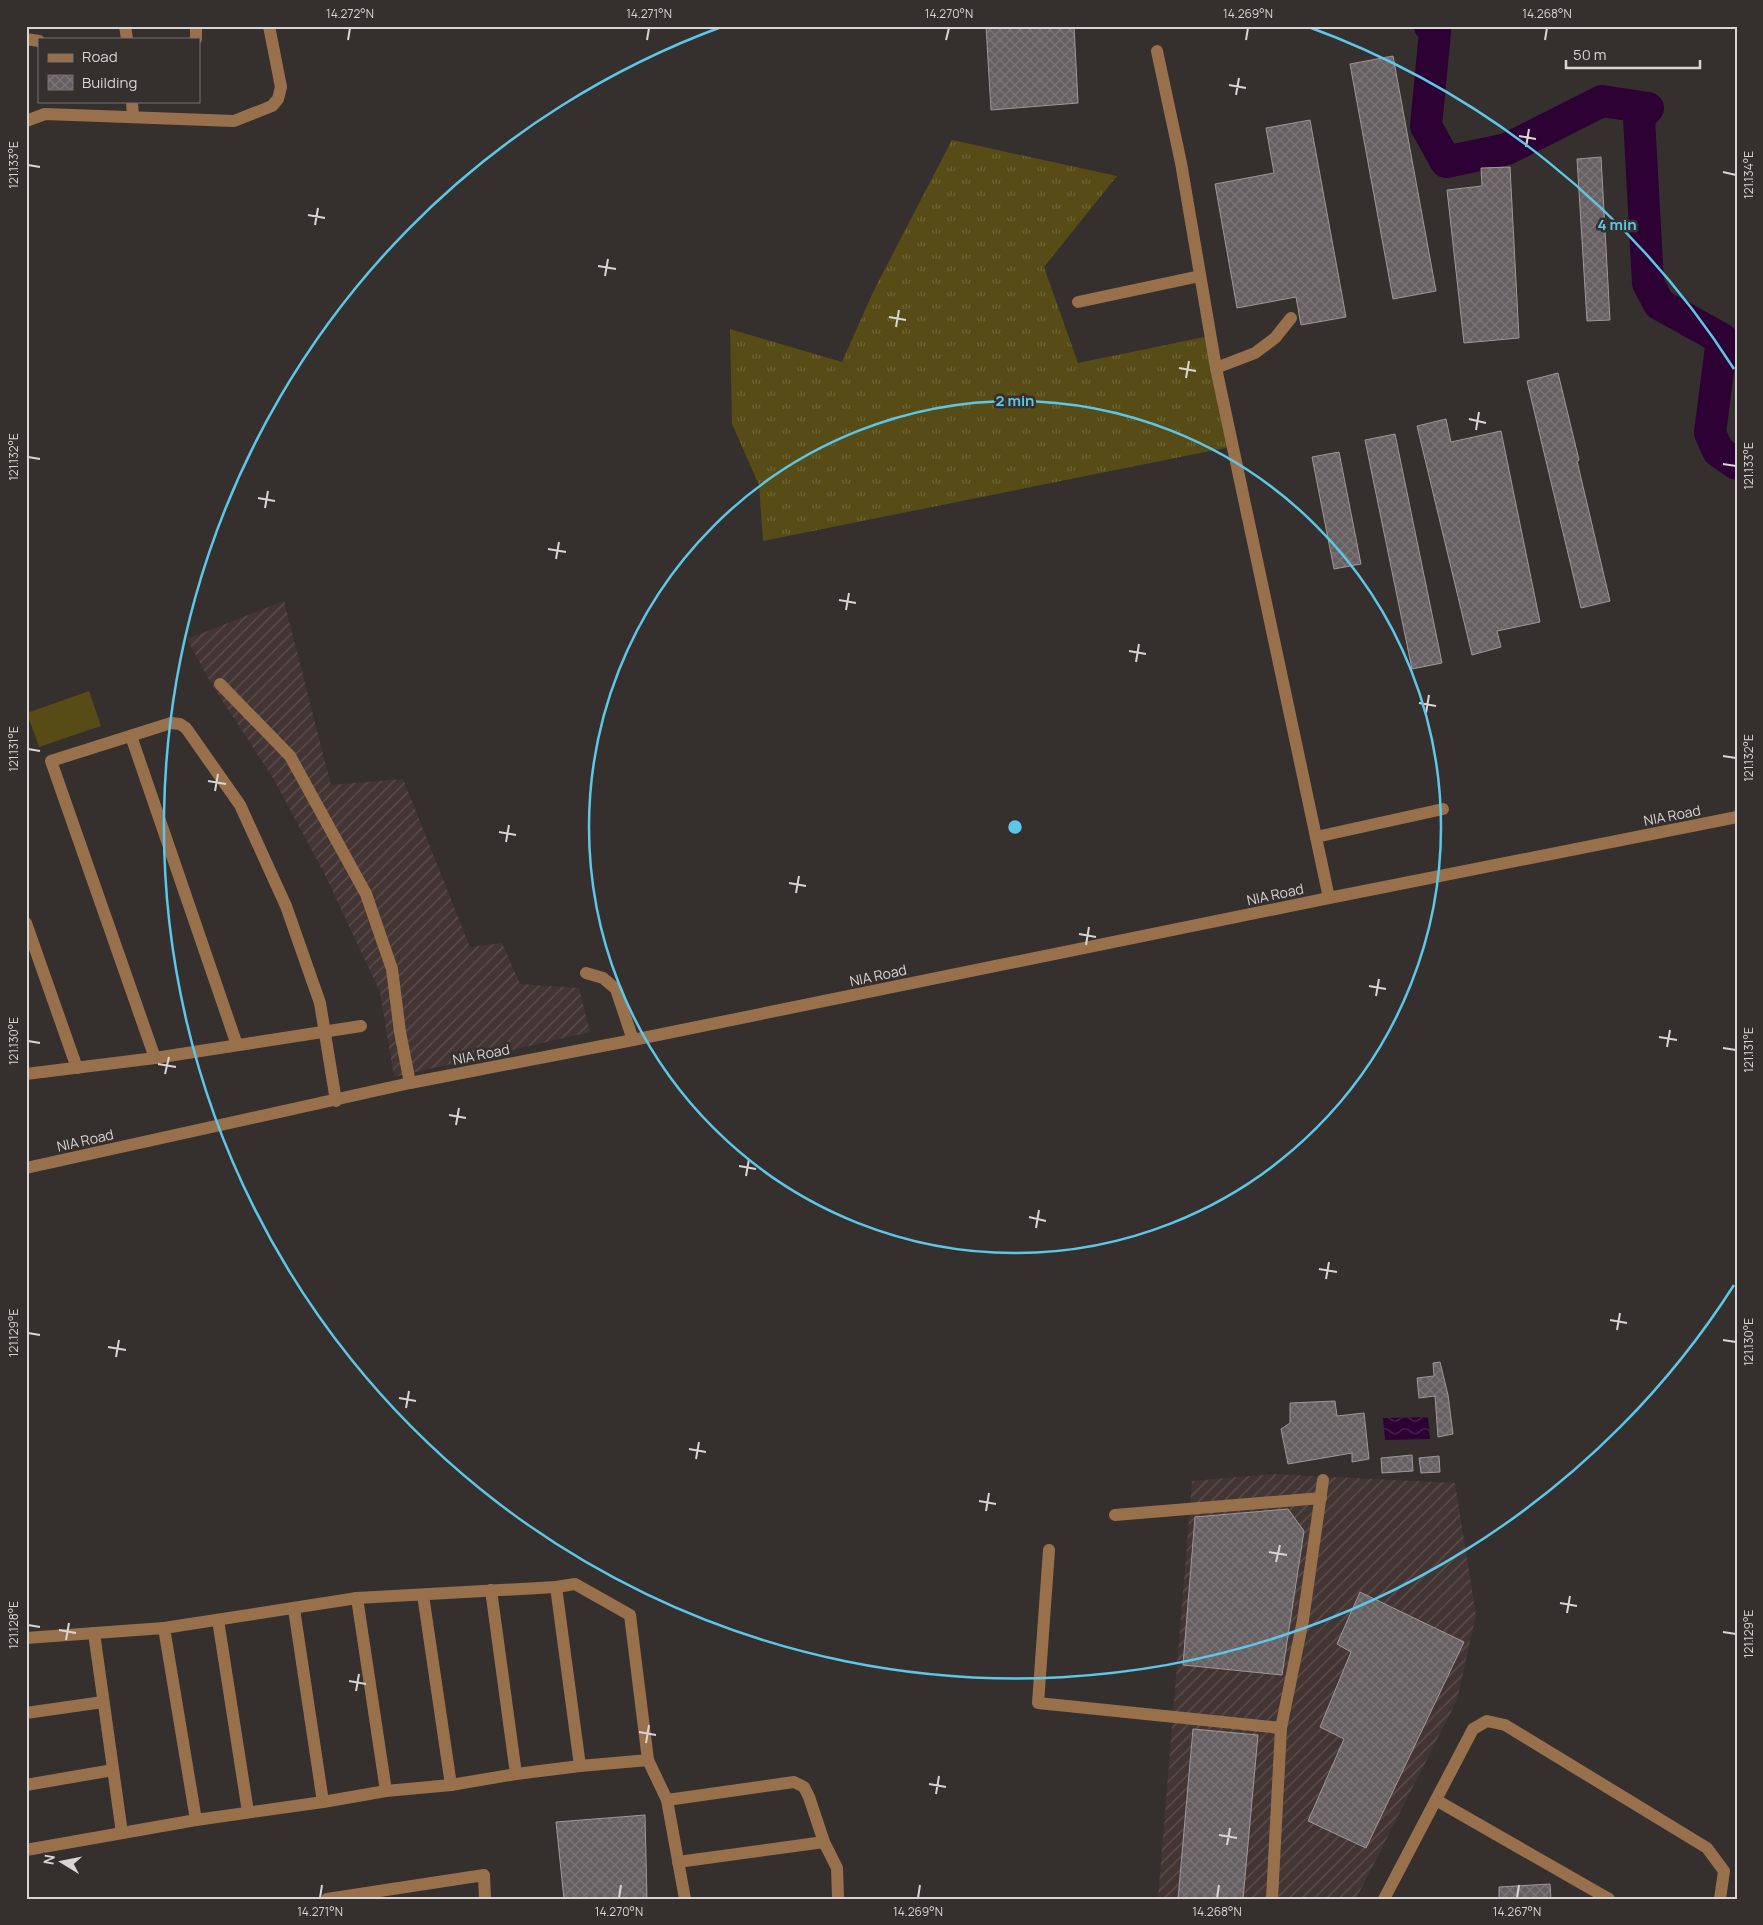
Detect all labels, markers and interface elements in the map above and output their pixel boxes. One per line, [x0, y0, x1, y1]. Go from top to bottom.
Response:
text: 14.272°N [326, 5, 374, 22]
text: 14.271°N [626, 5, 672, 22]
text: 14.270°N [925, 5, 973, 22]
text: 14.269°N [1223, 5, 1273, 22]
text: 14.268°N [1522, 5, 1572, 22]
legend [38, 38, 200, 102]
scale bar [1566, 38, 1699, 70]
text: 50 m [1573, 44, 1607, 65]
text: Road [82, 46, 118, 67]
text: Building [82, 72, 137, 93]
text: 121.133°E [5, 141, 22, 189]
text: 121.134°E [1740, 151, 1757, 199]
text: 4 min [1597, 214, 1637, 235]
text: 2 min [995, 390, 1035, 411]
text: 121.132°E [5, 433, 22, 481]
text: 121.133°E [1740, 442, 1757, 490]
text: 121.131°E [5, 726, 22, 772]
text: 121.132°E [1740, 734, 1757, 782]
street label: NIA Road [1642, 800, 1702, 830]
centre of rings [1006, 818, 1024, 836]
street label: NIA Road [1245, 879, 1305, 909]
street label: NIA Road [848, 960, 908, 990]
text: 121.130°E [5, 1017, 22, 1065]
text: 121.131°E [1740, 1027, 1757, 1073]
street label: NIA Road [451, 1039, 511, 1069]
street label: NIA Road [55, 1124, 115, 1156]
text: 121.129°E [5, 1309, 22, 1357]
text: 121.130°E [1740, 1318, 1757, 1366]
text: 121.128°E [5, 1601, 22, 1649]
text: 121.129°E [1740, 1610, 1757, 1658]
north arrow [38, 1838, 88, 1888]
text: N [38, 1853, 59, 1866]
text: 14.271°N [297, 1903, 343, 1920]
text: 14.270°N [595, 1903, 643, 1920]
text: 14.269°N [893, 1903, 943, 1920]
text: 14.268°N [1192, 1903, 1242, 1920]
text: 14.267°N [1493, 1903, 1541, 1920]

